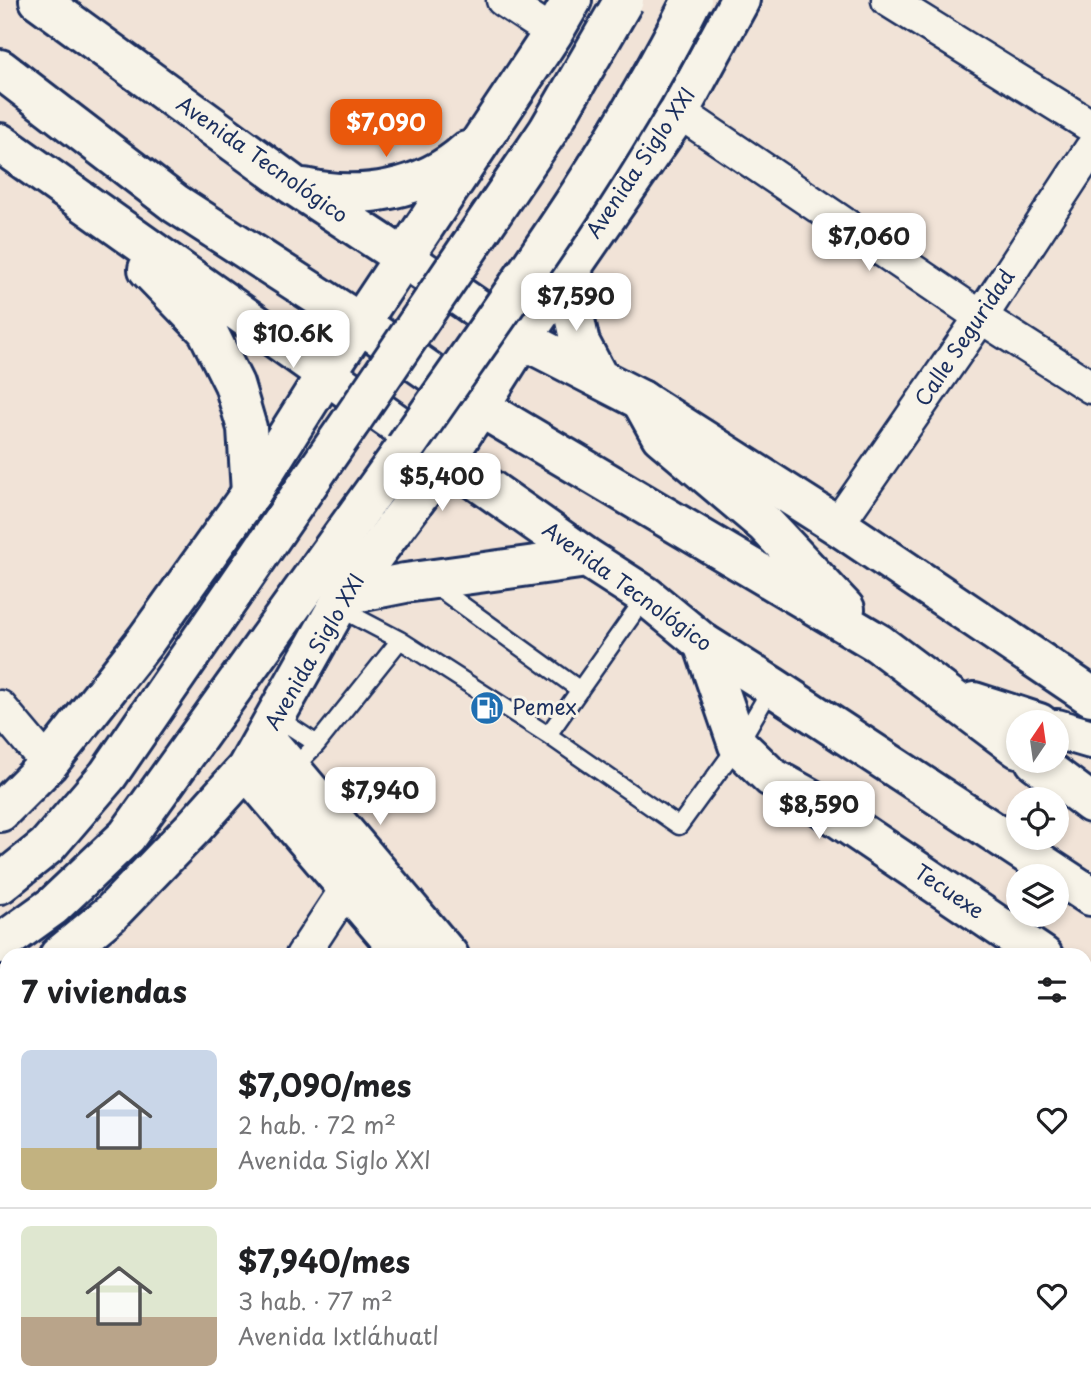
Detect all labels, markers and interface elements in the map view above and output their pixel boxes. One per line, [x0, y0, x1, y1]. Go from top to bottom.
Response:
street label: Avenida Siglo XXI [577, 80, 702, 244]
street label: Avenida Tecnológico [171, 87, 356, 230]
pin: $7,090 [329, 100, 443, 159]
text: $7,090 [346, 104, 426, 139]
pin: $7,060 [812, 214, 926, 273]
text: $7,060 [828, 218, 910, 253]
street label: Calle Seguridad [906, 262, 1021, 412]
pin: $7,590 [519, 274, 633, 333]
text: $7,590 [537, 278, 615, 313]
pin: $10.6K [236, 310, 350, 370]
text: $10.6K [253, 315, 333, 350]
pin: $5,400 [385, 454, 499, 513]
text: $5,400 [400, 458, 484, 493]
street label: Avenida Tecnológico [537, 513, 720, 658]
street label: Avenida Siglo XXI [255, 567, 371, 735]
fuel station icon: Pemex [468, 689, 506, 727]
place label: Pemex [512, 690, 577, 722]
north arrow [1006, 710, 1069, 774]
map controls [1006, 710, 1069, 927]
pin: $7,940 [323, 768, 437, 827]
text: $7,940 [341, 772, 419, 807]
pin: $8,590 [762, 782, 876, 841]
text: $8,590 [779, 786, 859, 821]
button: locate [1006, 787, 1069, 850]
street label: Tecuexe [909, 855, 992, 926]
button: layers [1006, 864, 1069, 927]
text: 7 viviendas [21, 968, 187, 1013]
icon: filters [1033, 971, 1071, 1009]
text: $7,090/mes [238, 1062, 411, 1107]
icon: home [77, 1078, 161, 1162]
icon: heart [1033, 1101, 1071, 1139]
text: 2 hab. · 72 m² [238, 1107, 396, 1142]
text: Avenida Siglo XXI [238, 1142, 431, 1177]
text: $7,940/mes [238, 1238, 410, 1283]
icon: home [77, 1254, 161, 1338]
icon: heart [1033, 1277, 1071, 1315]
text: 3 hab. · 77 m² [238, 1283, 393, 1318]
text: Avenida Ixtláhuatl [238, 1318, 439, 1353]

